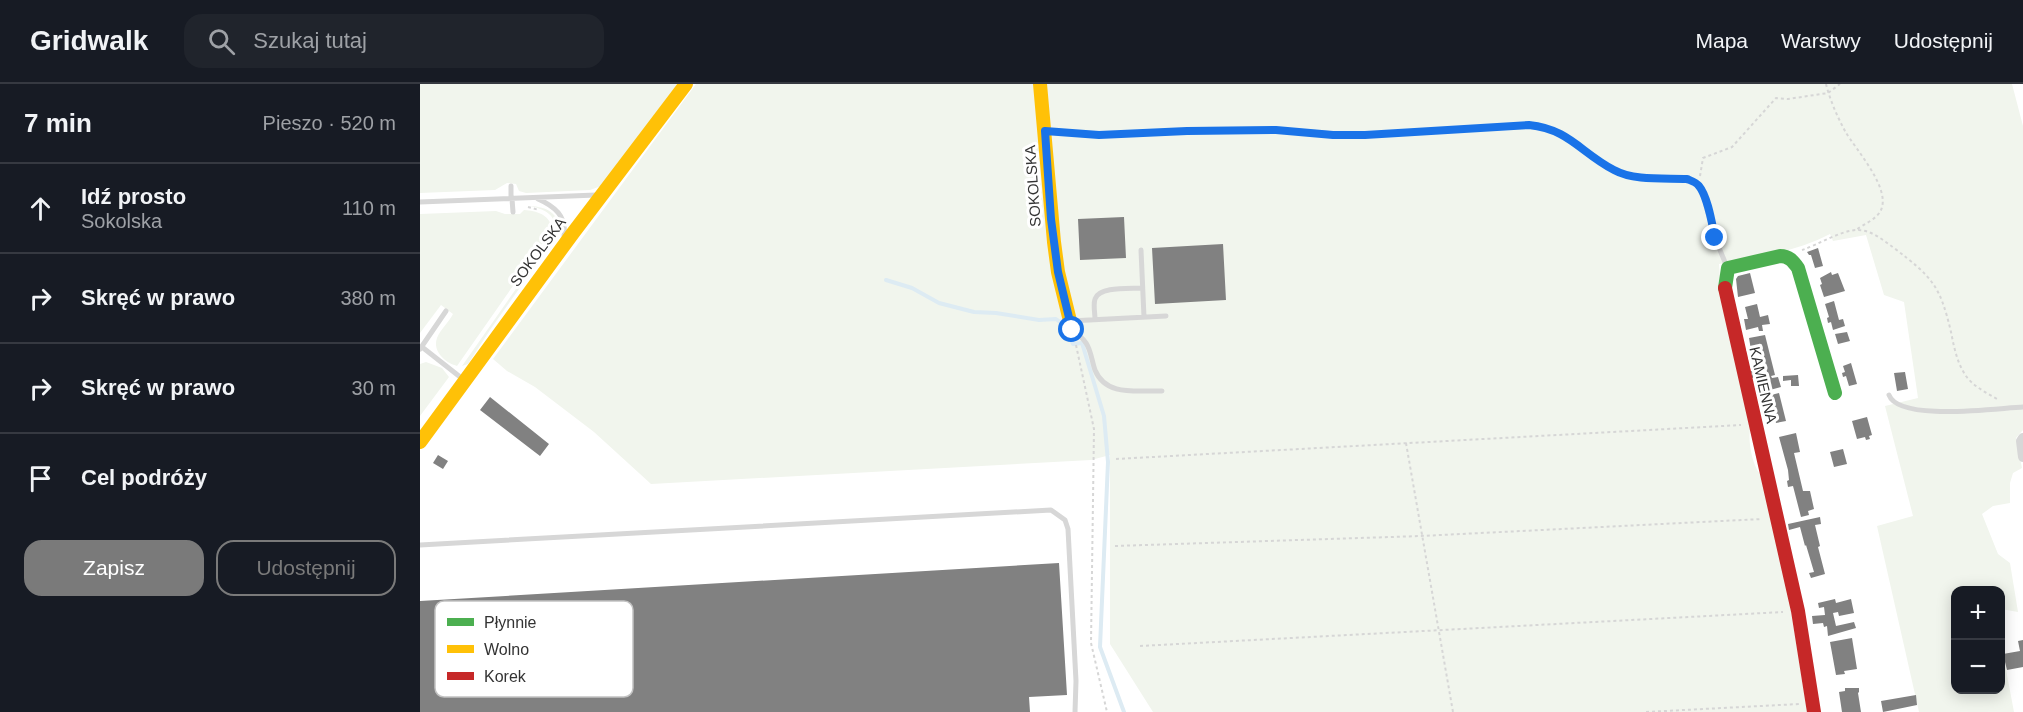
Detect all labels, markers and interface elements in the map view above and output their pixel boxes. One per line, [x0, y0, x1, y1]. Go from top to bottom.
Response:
search box [184, 14, 604, 68]
text: Gridwalk [30, 25, 148, 56]
icon: search [205, 25, 238, 58]
text: Szukaj tutaj [253, 28, 367, 53]
text: Mapa [1696, 29, 1748, 52]
text: Warstwy [1781, 29, 1861, 52]
text: Udostępnij [1894, 29, 1993, 52]
text: 7 min [24, 108, 92, 138]
text: Pieszo · 520 m [263, 112, 396, 134]
street label: SOKOLSKA [1021, 145, 1044, 227]
text: Idź prosto [81, 184, 186, 209]
icon: ahead [24, 192, 57, 225]
text: 110 m [342, 197, 396, 219]
text: Sokolska [81, 210, 162, 232]
street label: SOKOLSKA [506, 214, 569, 289]
route end [1701, 224, 1727, 250]
icon: right [24, 282, 57, 315]
text: Skręć w prawo [81, 285, 235, 310]
text: 380 m [340, 287, 396, 309]
route start [1058, 316, 1084, 342]
street label: KAMIENNA [1746, 345, 1781, 425]
icon: right [24, 372, 57, 405]
text: Skręć w prawo [81, 375, 235, 400]
text: 30 m [352, 377, 396, 399]
icon: arrive [24, 462, 57, 495]
text: Cel podróży [81, 465, 207, 490]
button: Zapisz [24, 540, 204, 596]
button: Udostępnij [216, 540, 396, 596]
map controls [1951, 586, 2005, 694]
button: + [1951, 586, 2005, 640]
legend [435, 601, 633, 697]
text: Płynnie [484, 614, 537, 631]
button: − [1951, 640, 2005, 694]
text: Wolno [484, 641, 529, 658]
text: Korek [484, 668, 527, 685]

